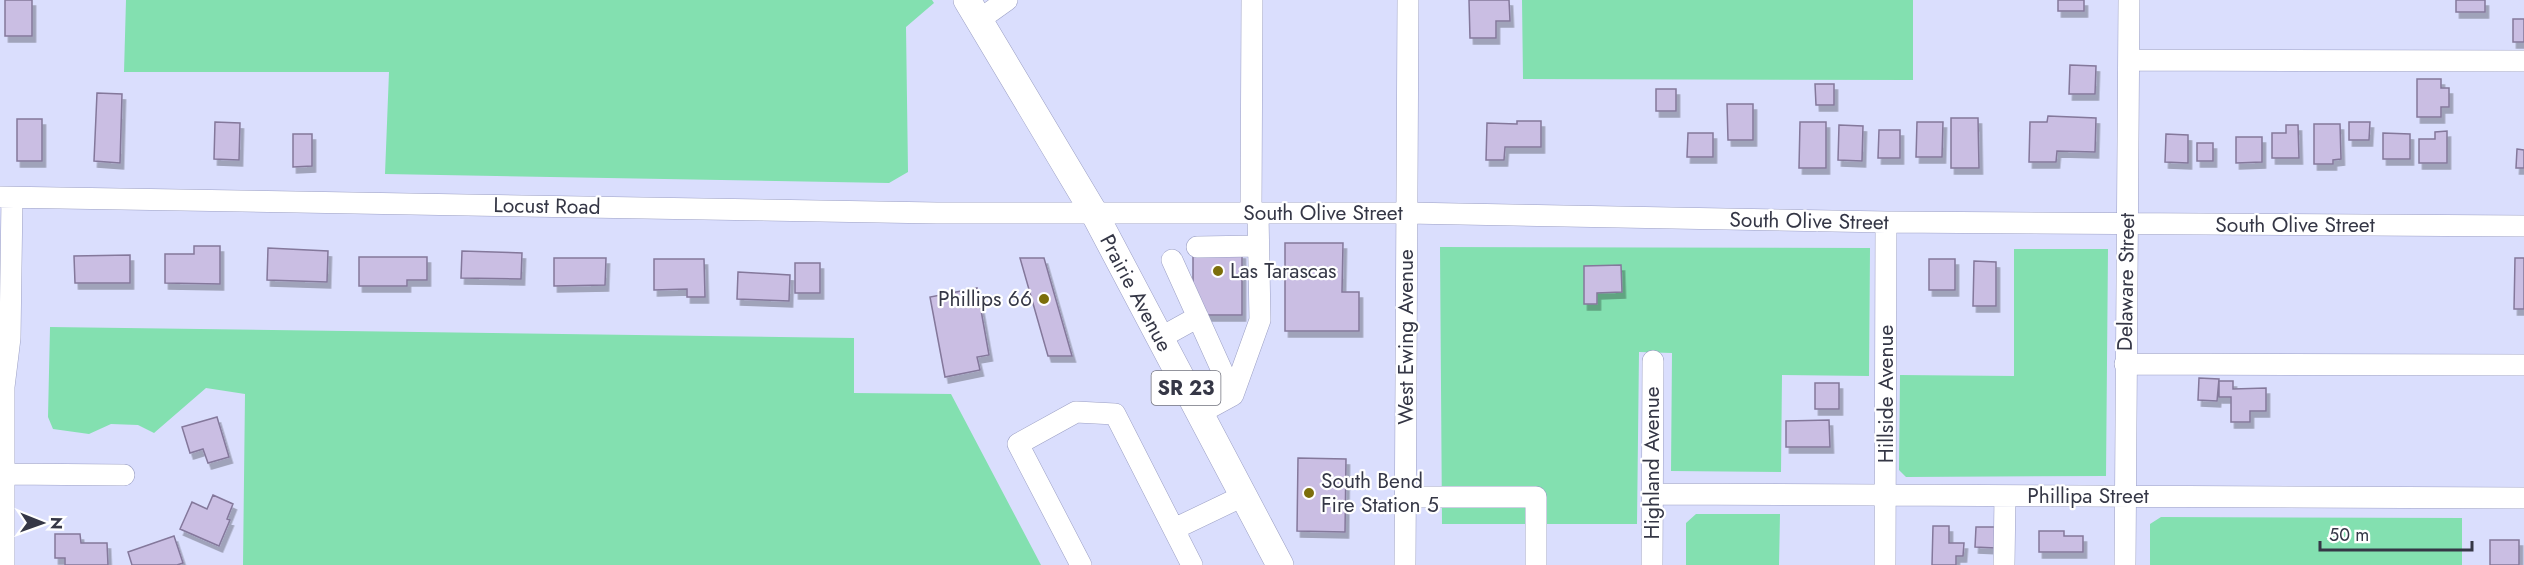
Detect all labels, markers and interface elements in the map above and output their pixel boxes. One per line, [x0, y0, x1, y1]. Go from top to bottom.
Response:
street label: Locust Road [493, 190, 601, 222]
street label: South Olive Street [1243, 198, 1403, 228]
street label: South Olive Street [1729, 205, 1889, 237]
street label: South Olive Street [2215, 210, 2375, 240]
street label: Delaware Street [2110, 213, 2142, 351]
street label: Prairie Avenue [1092, 229, 1180, 357]
street label: West Ewing Avenue [1391, 249, 1421, 425]
place label: Las Tarascas [1230, 256, 1336, 286]
marker: Las Tarascas [1211, 264, 1225, 278]
place label: Phillips 66 [938, 284, 1032, 314]
marker: Phillips 66 [1037, 292, 1051, 306]
street label: Hillside Avenue [1871, 325, 1901, 463]
road number: SR 23 [1152, 371, 1220, 405]
street label: Highland Avenue [1637, 386, 1667, 540]
place label: South Bend Fire Station 5 [1321, 466, 1439, 520]
street label: Phillipa Street [2027, 481, 2149, 511]
marker: South Bend Fire Station 5 [1302, 486, 1316, 500]
north arrow [12, 493, 72, 553]
scale bar [2320, 514, 2472, 552]
text: N [45, 517, 68, 530]
text: 50 m [2329, 522, 2369, 548]

